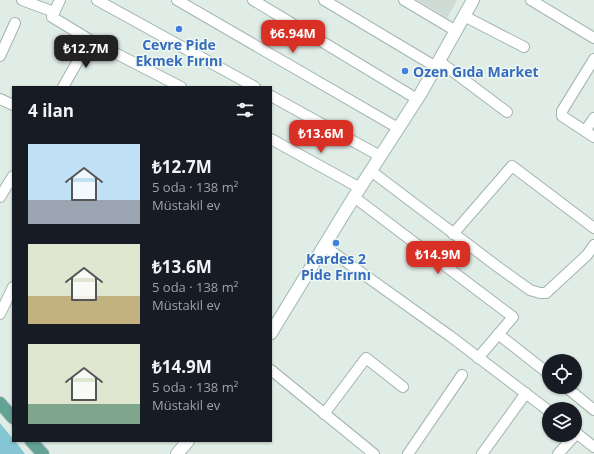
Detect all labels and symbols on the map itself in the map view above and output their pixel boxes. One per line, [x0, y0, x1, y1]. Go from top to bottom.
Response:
pin: ₺6.94M [260, 20, 326, 54]
marker: Cevre Pide Ekmek Fırını [174, 24, 184, 34]
pin: ₺12.7M [53, 35, 119, 69]
place label: Cevre Pide Ekmek Fırını [136, 35, 222, 70]
place label: Ozen Gıda Market [413, 62, 539, 81]
marker: Ozen Gıda Market [400, 66, 410, 76]
pin: ₺13.6M [288, 120, 354, 154]
marker: Kardes 2 Pide Fırını [331, 238, 341, 248]
pin: ₺14.9M [405, 241, 471, 275]
place label: Kardes 2 Pide Fırını [301, 249, 371, 284]

